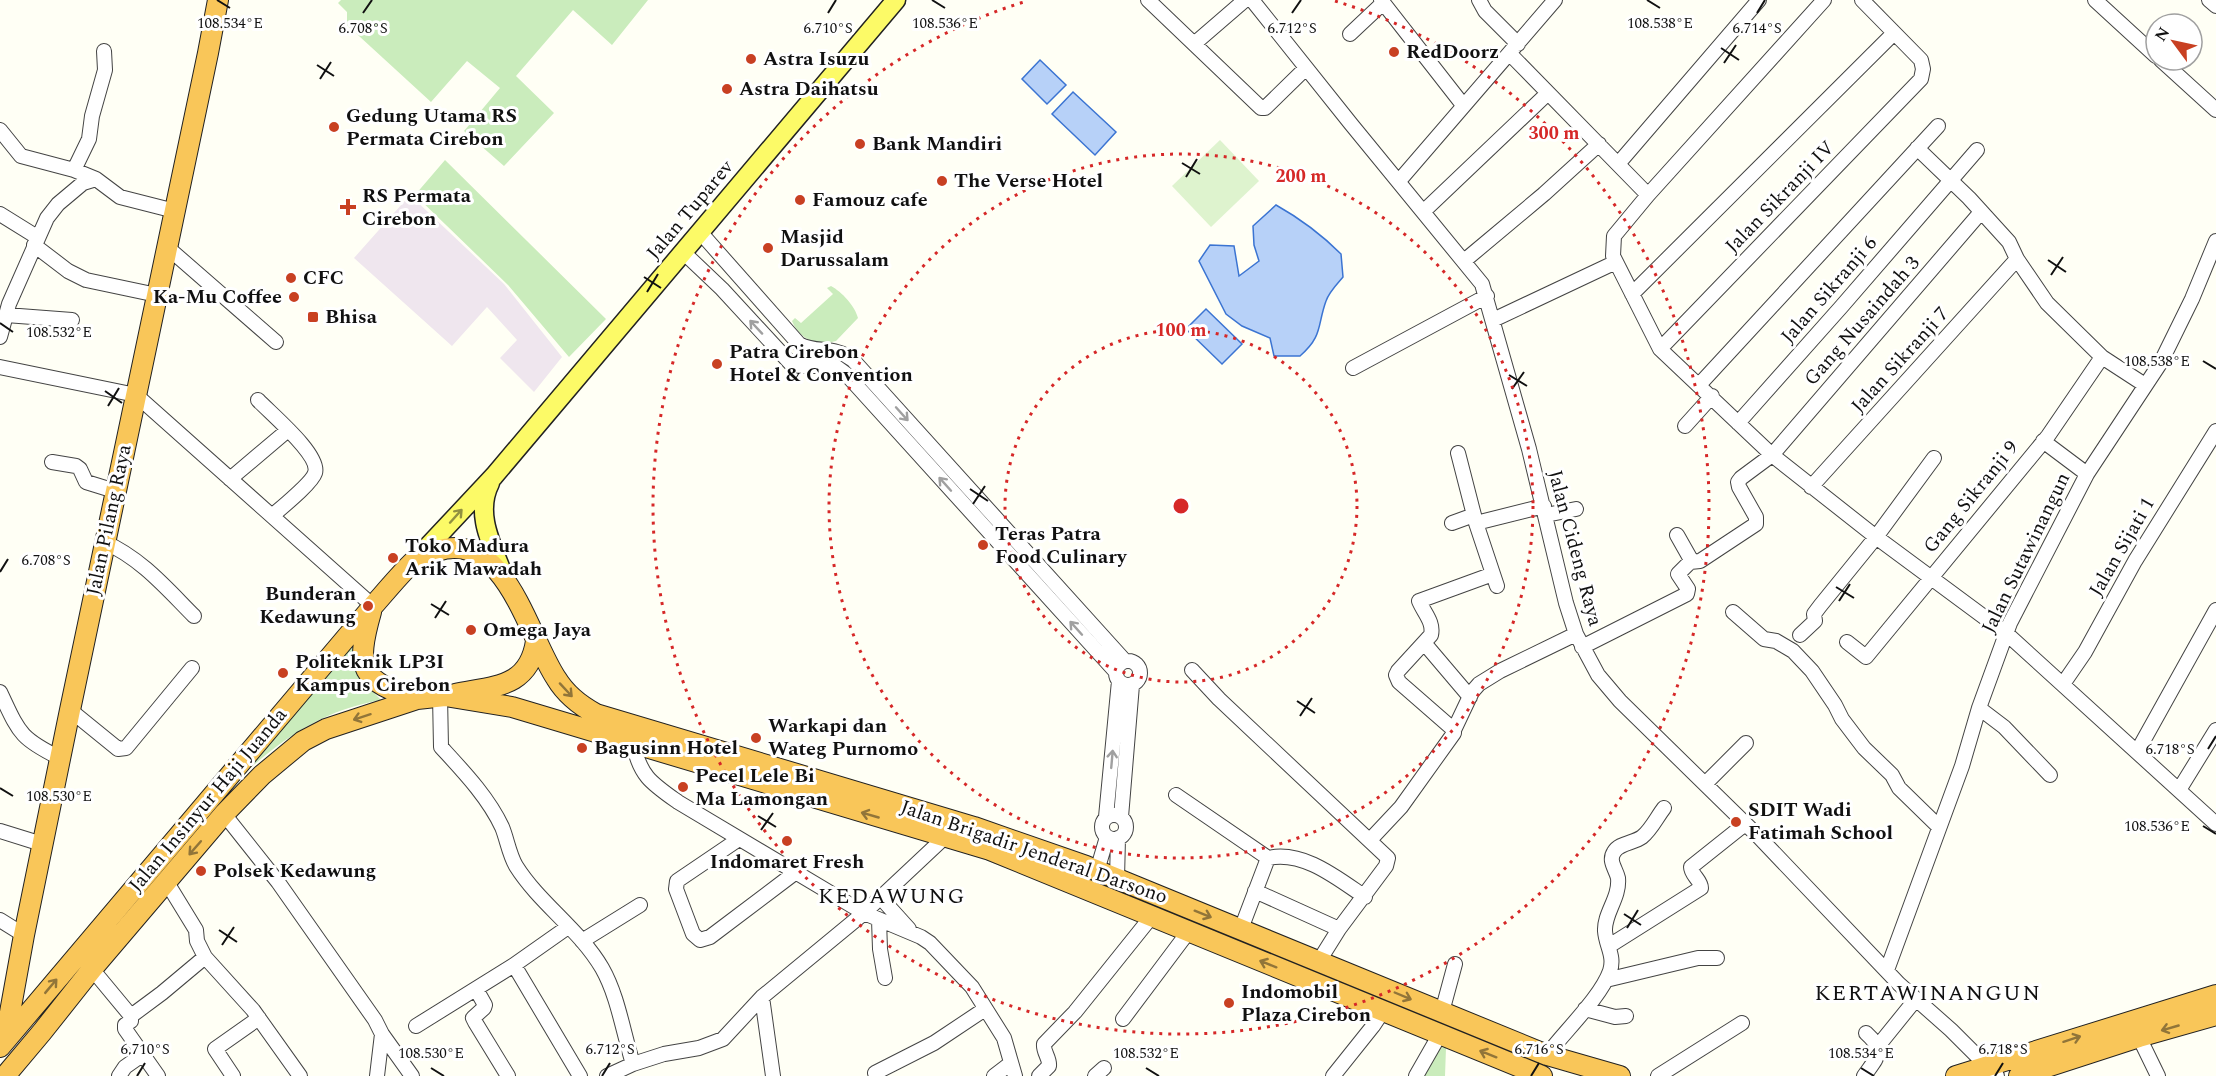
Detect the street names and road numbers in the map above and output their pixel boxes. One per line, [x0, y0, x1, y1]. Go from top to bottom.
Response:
street label: Jalan Sikranji IV [1718, 134, 1842, 260]
street label: Jalan Tuparev [639, 153, 742, 266]
street label: Jalan Sikranji 6 [1774, 230, 1884, 350]
street label: Gang Nusaindah 3 [1797, 249, 1927, 393]
street label: Jalan Sikranji 7 [1844, 300, 1956, 420]
street label: Gang Sikranji 9 [1916, 434, 2026, 560]
street label: Jalan Pilang Raya [78, 441, 140, 598]
street label: Jalan Cideng Raya [1540, 466, 1610, 630]
street label: Jalan Sutawinangun [1974, 467, 2078, 639]
street label: Jalan Sijati 1 [2081, 492, 2163, 602]
street label: Jalan Insinyur Haji Juanda [121, 701, 295, 899]
street label: Jalan Brigadir Jenderal Darsono [896, 792, 1172, 912]

